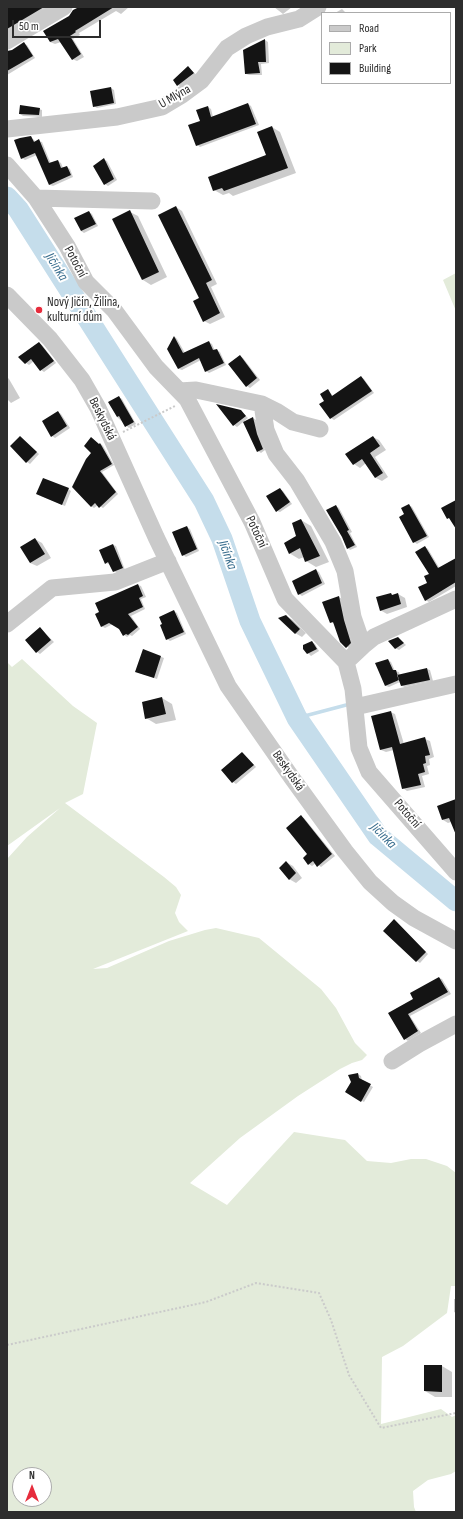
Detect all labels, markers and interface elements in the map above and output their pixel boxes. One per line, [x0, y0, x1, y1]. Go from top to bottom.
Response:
scale bar [14, 12, 103, 38]
legend [321, 12, 451, 84]
text: 50 m [19, 19, 39, 34]
text: Road [359, 21, 379, 36]
text: Park [359, 41, 377, 56]
text: Building [359, 61, 391, 76]
street label: U Mlýna [156, 82, 194, 112]
street label: Potoční [60, 244, 90, 280]
water label: Jičínka [41, 250, 71, 284]
place label: Nový Jičín, Žilina, kulturní dům [47, 295, 120, 326]
marker: Nový Jičín, Žilina, kulturní dům [34, 305, 44, 315]
street label: Beskydská [85, 395, 119, 443]
street label: Potoční [242, 514, 270, 550]
water label: Jičínka [214, 538, 240, 572]
street label: Beskydská [269, 748, 307, 794]
street label: Potoční [390, 796, 424, 832]
water label: Jičínka [367, 819, 399, 853]
north arrow [12, 1467, 52, 1507]
text: N [29, 1469, 35, 1482]

